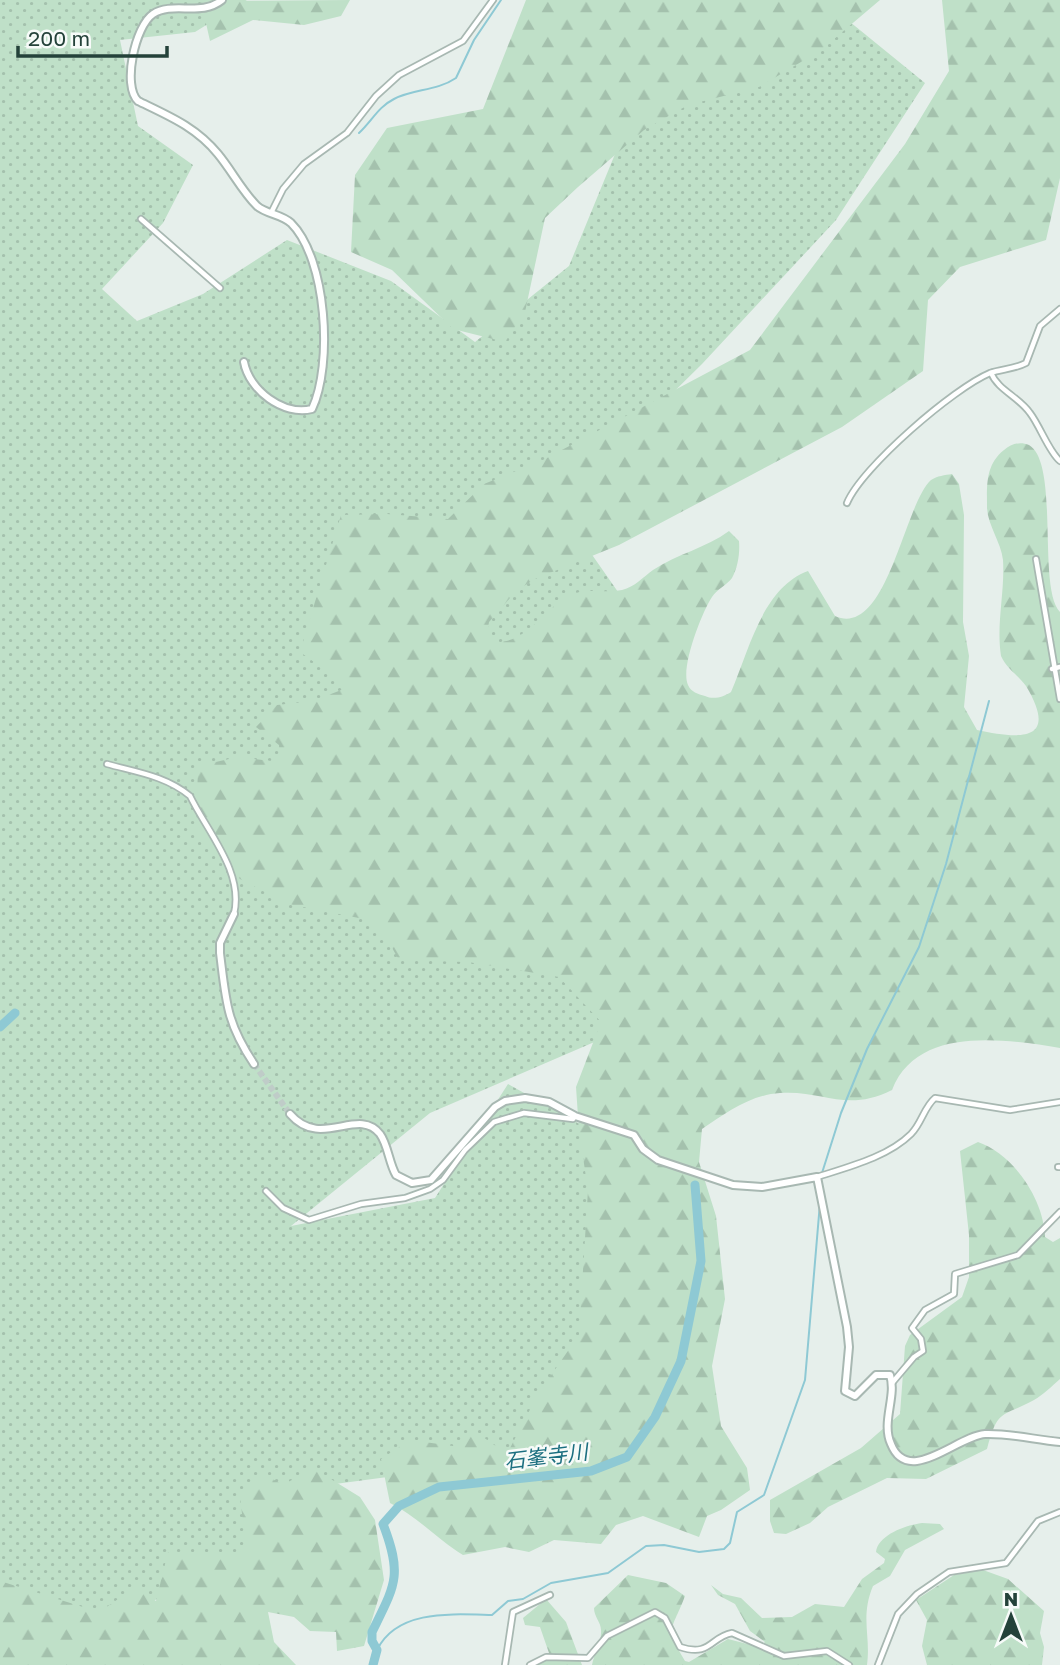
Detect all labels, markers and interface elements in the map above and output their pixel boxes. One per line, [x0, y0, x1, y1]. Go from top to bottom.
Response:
scale bar [18, 14, 166, 58]
text: 200 m [28, 25, 90, 51]
water label: 石峯寺川 [503, 1438, 591, 1474]
north arrow [976, 1581, 1046, 1651]
text: N [1004, 1587, 1018, 1610]

